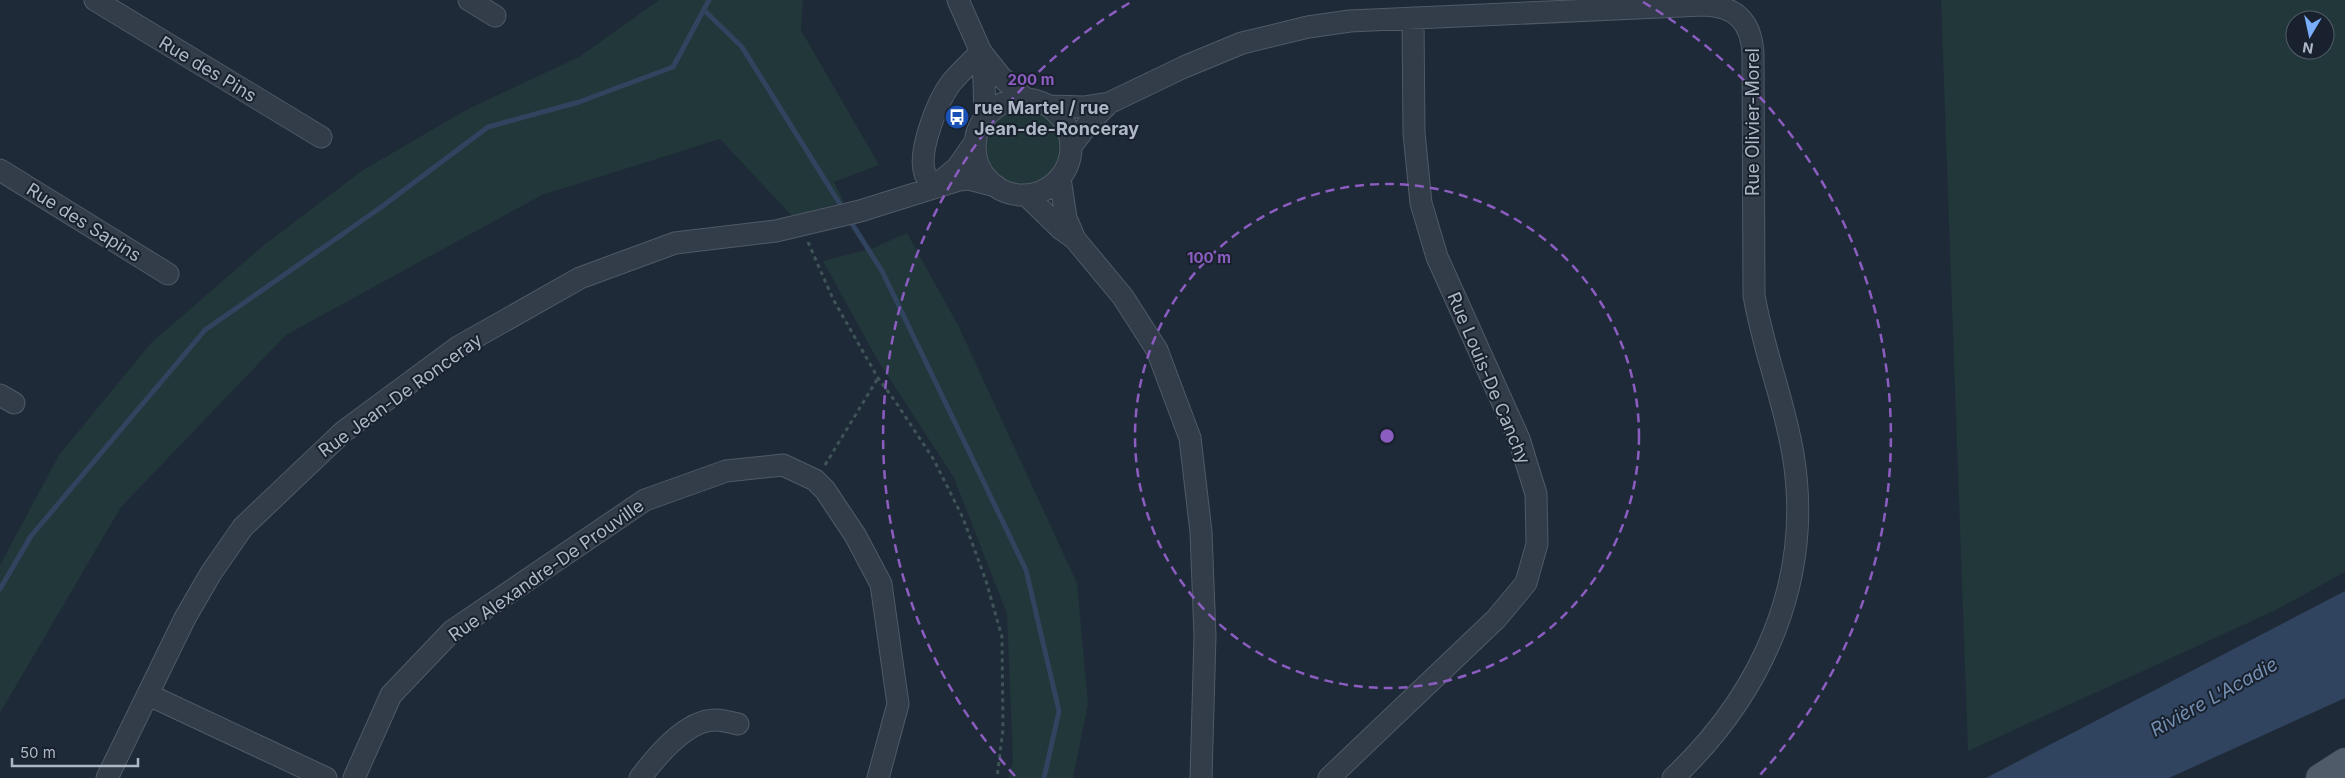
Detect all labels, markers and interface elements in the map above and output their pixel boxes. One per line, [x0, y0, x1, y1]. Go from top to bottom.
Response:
north arrow [2285, 10, 2335, 60]
street label: Rue des Pins [156, 32, 260, 106]
text: N [2301, 39, 2314, 58]
street label: Rue Olivier-Morel [1742, 48, 1763, 196]
text: 200 m [1008, 70, 1054, 89]
place label: rue Martel / rue Jean-de-Ronceray [974, 97, 1139, 139]
bus stop icon: rue Martel / rue Jean-de-Ronceray [944, 104, 970, 130]
street label: Rue des Sapins [23, 178, 145, 266]
text: 100 m [1187, 248, 1231, 267]
street label: Rue Louis-De Canchy [1443, 289, 1535, 467]
street label: Rue Jean-De Ronceray [314, 329, 486, 461]
centre of rings [1378, 427, 1396, 445]
street label: Rue Alexandre-De Prouville [444, 495, 648, 645]
water label: Rivière L'Acadie [2146, 652, 2282, 742]
scale bar [12, 736, 139, 768]
text: 50 m [20, 743, 56, 762]

